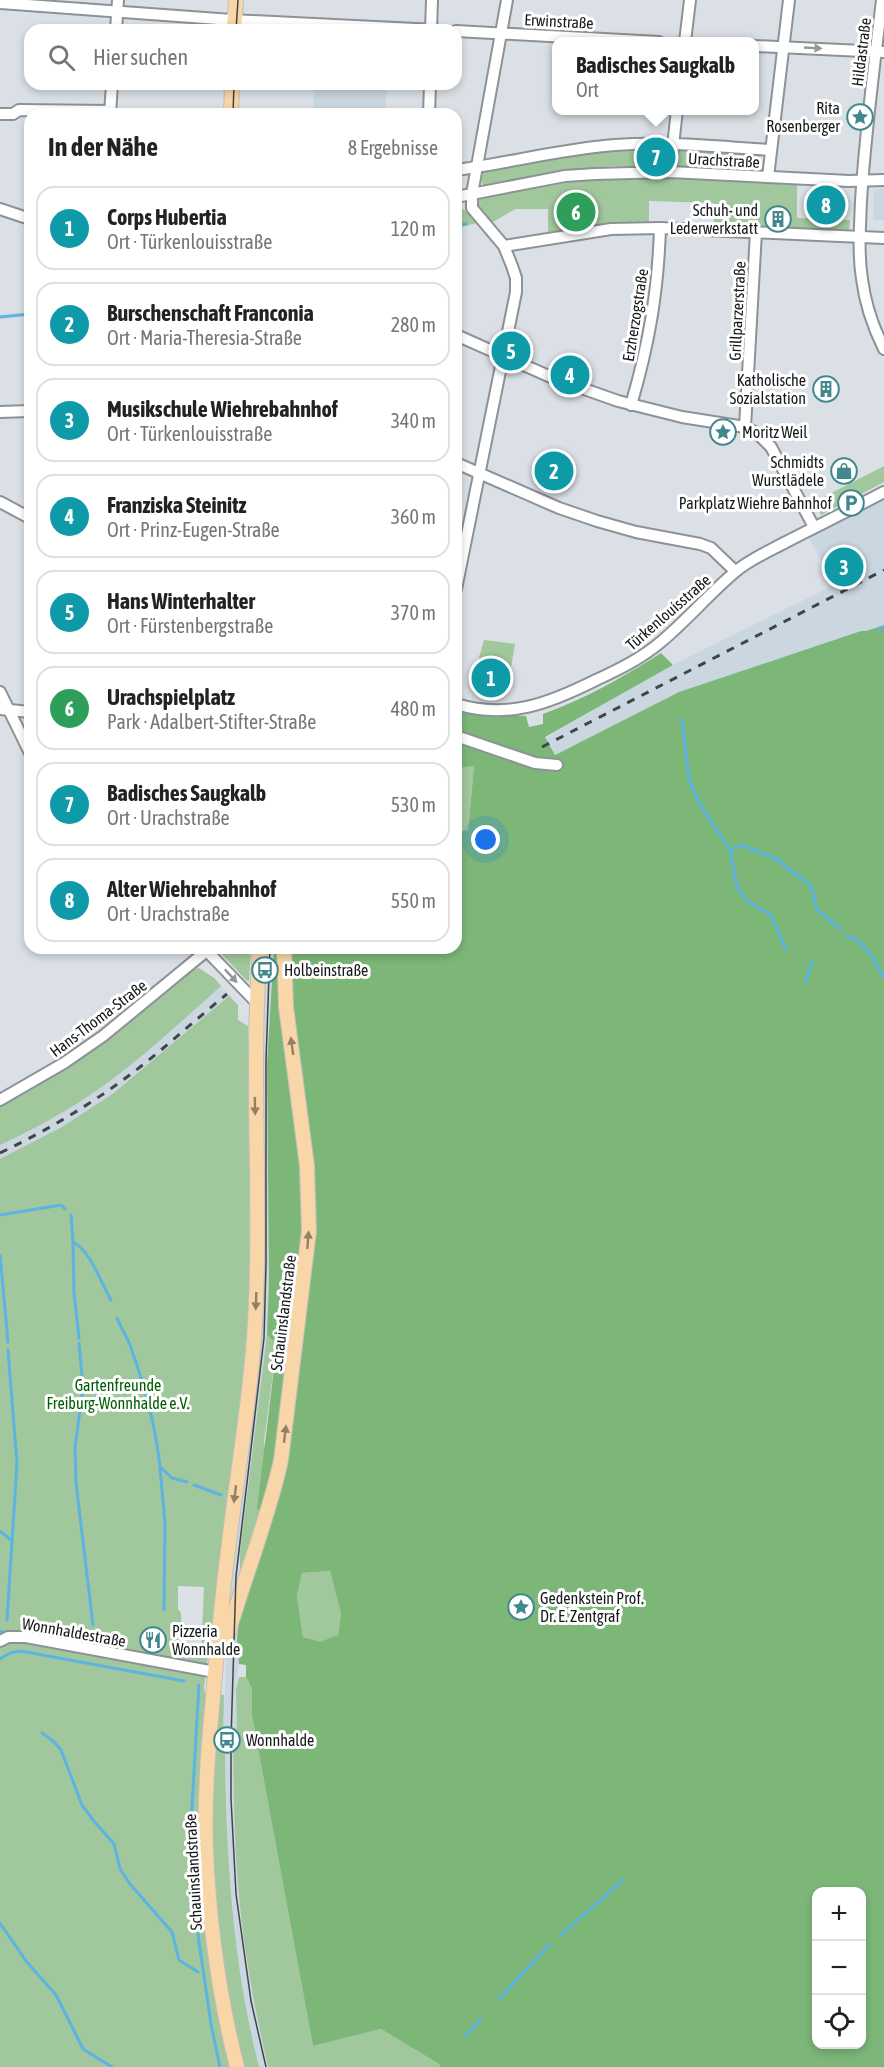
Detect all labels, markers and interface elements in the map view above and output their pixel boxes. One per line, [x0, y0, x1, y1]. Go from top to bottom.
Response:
street label: Erwinstraße [524, 10, 594, 32]
street label: Hildastraße [848, 17, 874, 87]
search box [24, 24, 462, 90]
popup [552, 37, 759, 115]
icon: search [45, 41, 78, 74]
text: Hier suchen [93, 44, 188, 70]
one-way arrow [804, 44, 823, 53]
text: Badisches Saugkalb [576, 52, 735, 78]
text: Ort [576, 78, 599, 101]
place label: Rita Rosenberger [766, 99, 840, 136]
place icon: Rita Rosenberger [845, 102, 875, 132]
text: In der Nähe [48, 132, 158, 162]
pin: 7 [636, 134, 676, 180]
text: 8 Ergebnisse [348, 136, 438, 159]
street label: Urachstraße [688, 149, 760, 171]
pin: 8 [806, 182, 846, 228]
pin: 6 [556, 190, 596, 234]
place label: Schuh- und Lederwerkstatt [670, 201, 758, 237]
text: Corps Hubertia [107, 204, 227, 230]
building icon: Schuh- und Lederwerkstatt [763, 204, 793, 234]
text: 1 [65, 217, 74, 240]
text: 120 m [391, 217, 436, 240]
text: Ort · Türkenlouisstraße [107, 230, 272, 253]
street label: Grillparzerstraße [725, 261, 750, 361]
street label: Erzherzogstraße [619, 267, 652, 363]
text: Burschenschaft Franconia [107, 300, 314, 326]
text: 2 [65, 313, 74, 336]
text: 280 m [391, 313, 436, 336]
text: Ort · Maria-Theresia-Straße [107, 326, 302, 349]
pin: 5 [492, 328, 530, 374]
pin: 4 [550, 352, 590, 398]
place label: Katholische Sozialstation [730, 371, 806, 407]
building icon: Katholische Sozialstation [811, 374, 841, 404]
text: Musikschule Wiehrebahnhof [107, 396, 338, 422]
text: 3 [65, 409, 74, 432]
text: 340 m [391, 409, 436, 432]
place icon: Moritz Weil [708, 417, 738, 447]
text: Ort · Türkenlouisstraße [107, 422, 272, 445]
place label: Moritz Weil [742, 423, 808, 441]
pin: 2 [534, 448, 574, 494]
place label: Schmidts Wurstlädele [752, 453, 824, 489]
shop icon: Schmidts Wurstlädele [829, 456, 859, 486]
parking icon: Parkplatz Wiehre Bahnhof [836, 488, 866, 518]
text: Franziska Steinitz [107, 492, 246, 518]
place label: Parkplatz Wiehre Bahnhof [679, 494, 833, 513]
text: 4 [65, 505, 74, 528]
text: 360 m [391, 505, 436, 528]
text: Ort · Prinz-Eugen-Straße [107, 518, 280, 541]
pin: 3 [824, 544, 864, 590]
street label: Türkenlouisstraße [622, 570, 714, 654]
text: Hans Winterhalter [107, 588, 255, 614]
text: 5 [65, 601, 74, 624]
text: 370 m [391, 601, 436, 624]
text: Ort · Fürstenbergstraße [107, 614, 273, 637]
pin: 1 [472, 656, 510, 700]
text: Urachspielplatz [107, 684, 235, 710]
text: 6 [65, 697, 74, 720]
text: 480 m [391, 697, 436, 720]
text: Park · Adalbert-Stifter-Straße [107, 710, 316, 733]
text: Badisches Saugkalb [107, 780, 266, 806]
text: 7 [65, 793, 74, 816]
text: 530 m [391, 793, 436, 816]
text: Ort · Urachstraße [107, 806, 230, 829]
your location [471, 825, 500, 854]
text: Alter Wiehrebahnhof [107, 876, 276, 902]
text: 8 [65, 889, 74, 912]
text: 550 m [391, 889, 436, 912]
text: Ort · Urachstraße [107, 902, 230, 925]
bus stop icon: Holbeinstraße [250, 955, 280, 985]
place label: Holbeinstraße [284, 961, 368, 979]
one-way arrow [224, 969, 238, 984]
street label: Hans-Thoma-Straße [46, 976, 150, 1060]
one-way arrow [287, 1037, 296, 1056]
one-way arrow [250, 1096, 260, 1115]
one-way arrow [303, 1231, 313, 1250]
street label: Schauinslandstraße [267, 1254, 299, 1372]
one-way arrow [251, 1291, 260, 1310]
park label: Gartenfreunde Freiburg-Wonnhalde e.V. [47, 1376, 190, 1413]
one-way arrow [280, 1424, 289, 1443]
one-way arrow [230, 1485, 240, 1504]
place label: Gedenkstein Prof. Dr. E. Zentgraf [540, 1589, 644, 1626]
place icon: Gedenkstein Prof. Dr. E. Zentgraf [506, 1592, 536, 1622]
street label: Wonnhaldestraße [21, 1614, 127, 1650]
place label: Pizzeria Wonnhalde [172, 1622, 240, 1658]
restaurant icon: Pizzeria Wonnhalde [138, 1625, 168, 1655]
bus stop icon: Wonnhalde [212, 1725, 242, 1755]
place label: Wonnhalde [246, 1731, 314, 1749]
street label: Schauinslandstraße [181, 1813, 205, 1931]
map controls [812, 1887, 866, 2049]
button: + [812, 1887, 866, 1941]
button: − [812, 1941, 866, 1995]
button: locate [812, 1995, 866, 2049]

